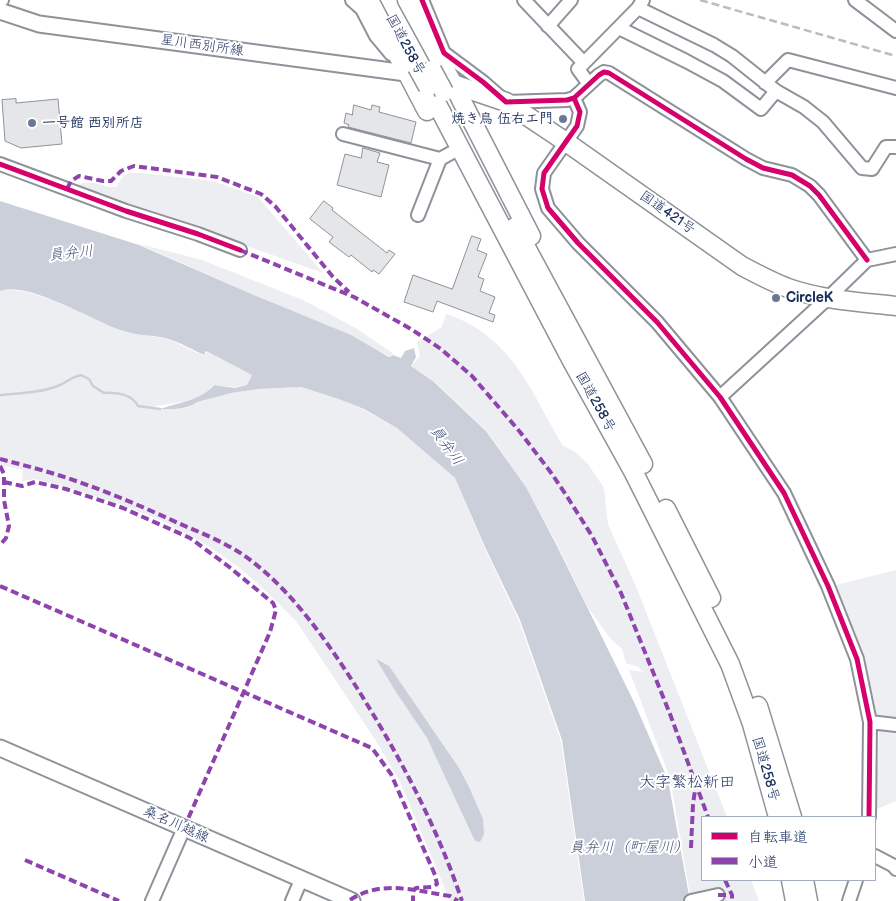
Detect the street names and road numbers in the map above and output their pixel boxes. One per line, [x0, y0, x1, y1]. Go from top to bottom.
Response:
street label: 国道258号 [382, 12, 428, 78]
street label: 星川西別所線 [159, 32, 245, 60]
street label: 国道421号 [636, 188, 698, 238]
street label: 国道258号 [572, 369, 618, 435]
street label: 国道258号 [748, 735, 782, 803]
street label: 桑名川越線 [141, 803, 211, 847]

